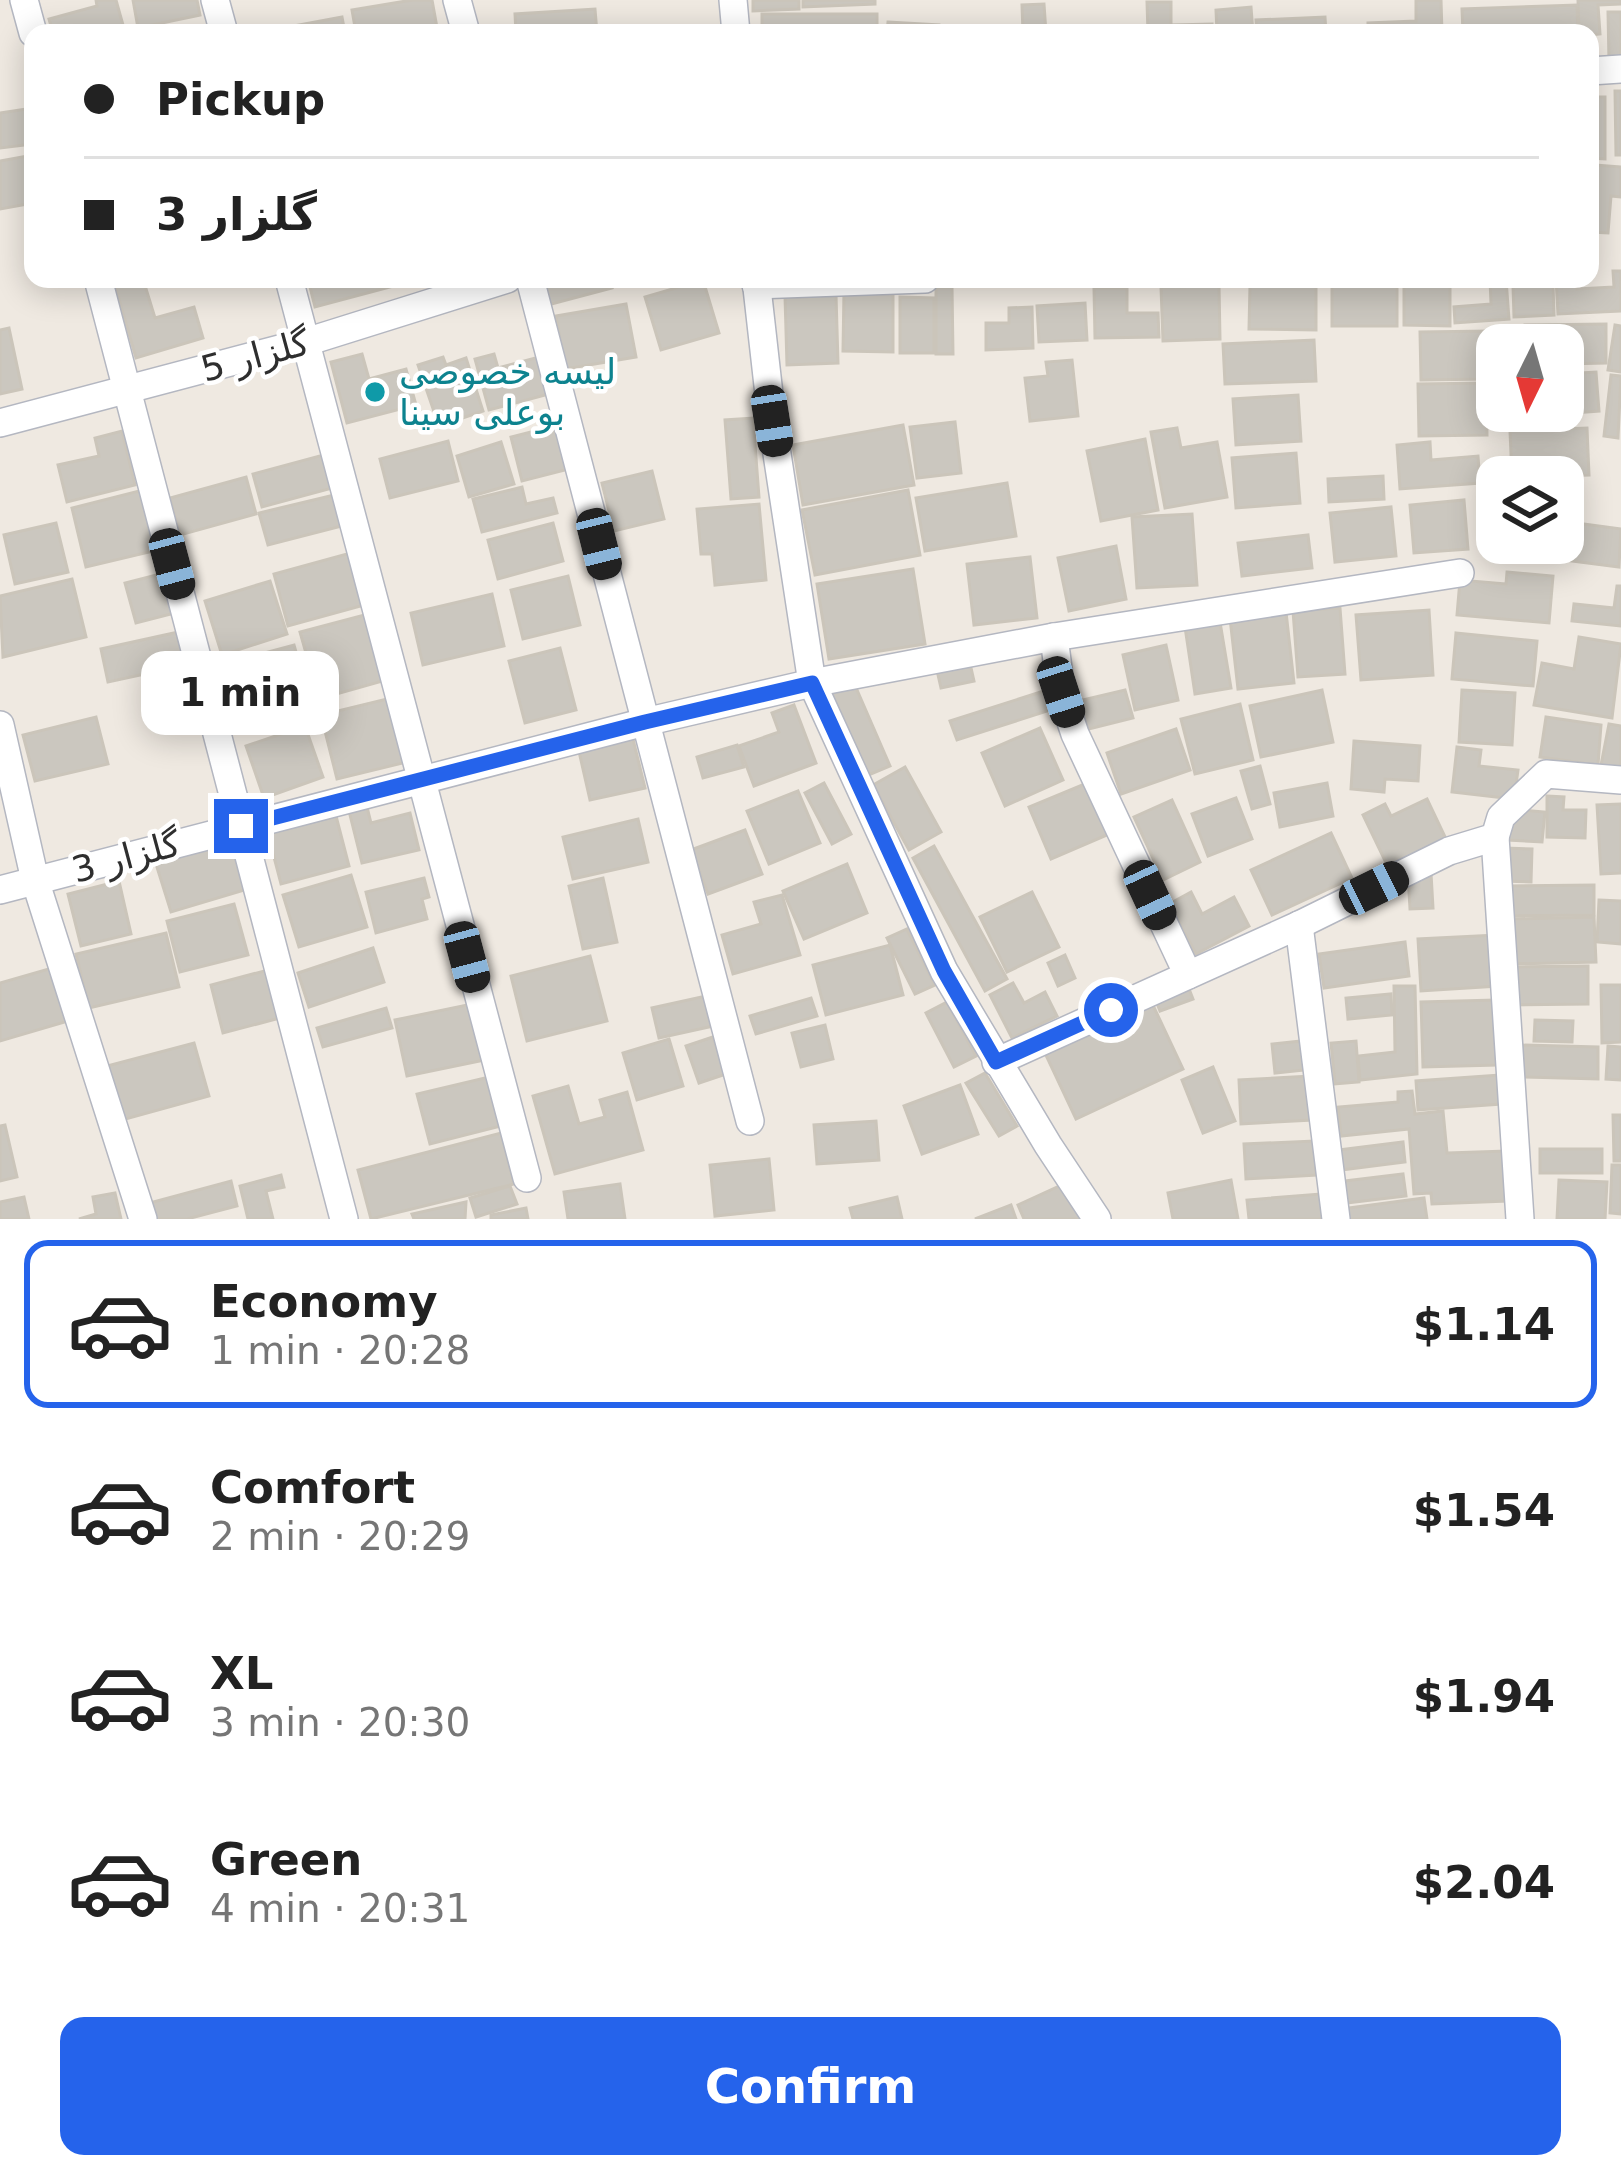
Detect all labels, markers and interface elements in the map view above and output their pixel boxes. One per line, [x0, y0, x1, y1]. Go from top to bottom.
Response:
text: Pickup [156, 73, 325, 126]
text: گلزار 3 [156, 188, 317, 241]
street label: گلزار 5 [196, 321, 315, 391]
north arrow [1476, 324, 1584, 432]
map controls [1476, 324, 1584, 564]
place label: لیسه خصوصی بوعلی سینا [399, 351, 616, 434]
marker: لیسه خصوصی بوعلی سینا [362, 379, 388, 405]
car [749, 383, 795, 459]
button: layers [1476, 456, 1584, 564]
car [573, 505, 625, 583]
car [145, 525, 199, 603]
callout: 1 min [142, 652, 340, 736]
car [1033, 652, 1089, 732]
text: 1 min [179, 670, 301, 715]
route end [214, 799, 268, 853]
street label: گلزار 3 [67, 822, 186, 892]
car [1118, 855, 1182, 935]
car [1334, 856, 1414, 920]
car [440, 918, 494, 996]
route start [1084, 983, 1138, 1037]
icon: car [66, 1270, 174, 1378]
text: Economy [210, 1275, 438, 1328]
text: $1.14 [1413, 1298, 1555, 1351]
text: 1 min · 20:28 [210, 1328, 470, 1373]
icon: car [66, 1456, 174, 1564]
text: Comfort [210, 1461, 415, 1514]
text: $1.54 [1413, 1484, 1555, 1537]
text: 2 min · 20:29 [210, 1514, 470, 1559]
icon: car [66, 1642, 174, 1750]
text: XL [210, 1647, 273, 1700]
text: $1.94 [1413, 1670, 1555, 1723]
text: 3 min · 20:30 [210, 1700, 470, 1745]
icon: car [66, 1828, 174, 1936]
text: Green [210, 1833, 362, 1886]
text: $2.04 [1413, 1856, 1555, 1909]
text: 4 min · 20:31 [210, 1886, 470, 1931]
button: Confirm [60, 2017, 1561, 2155]

